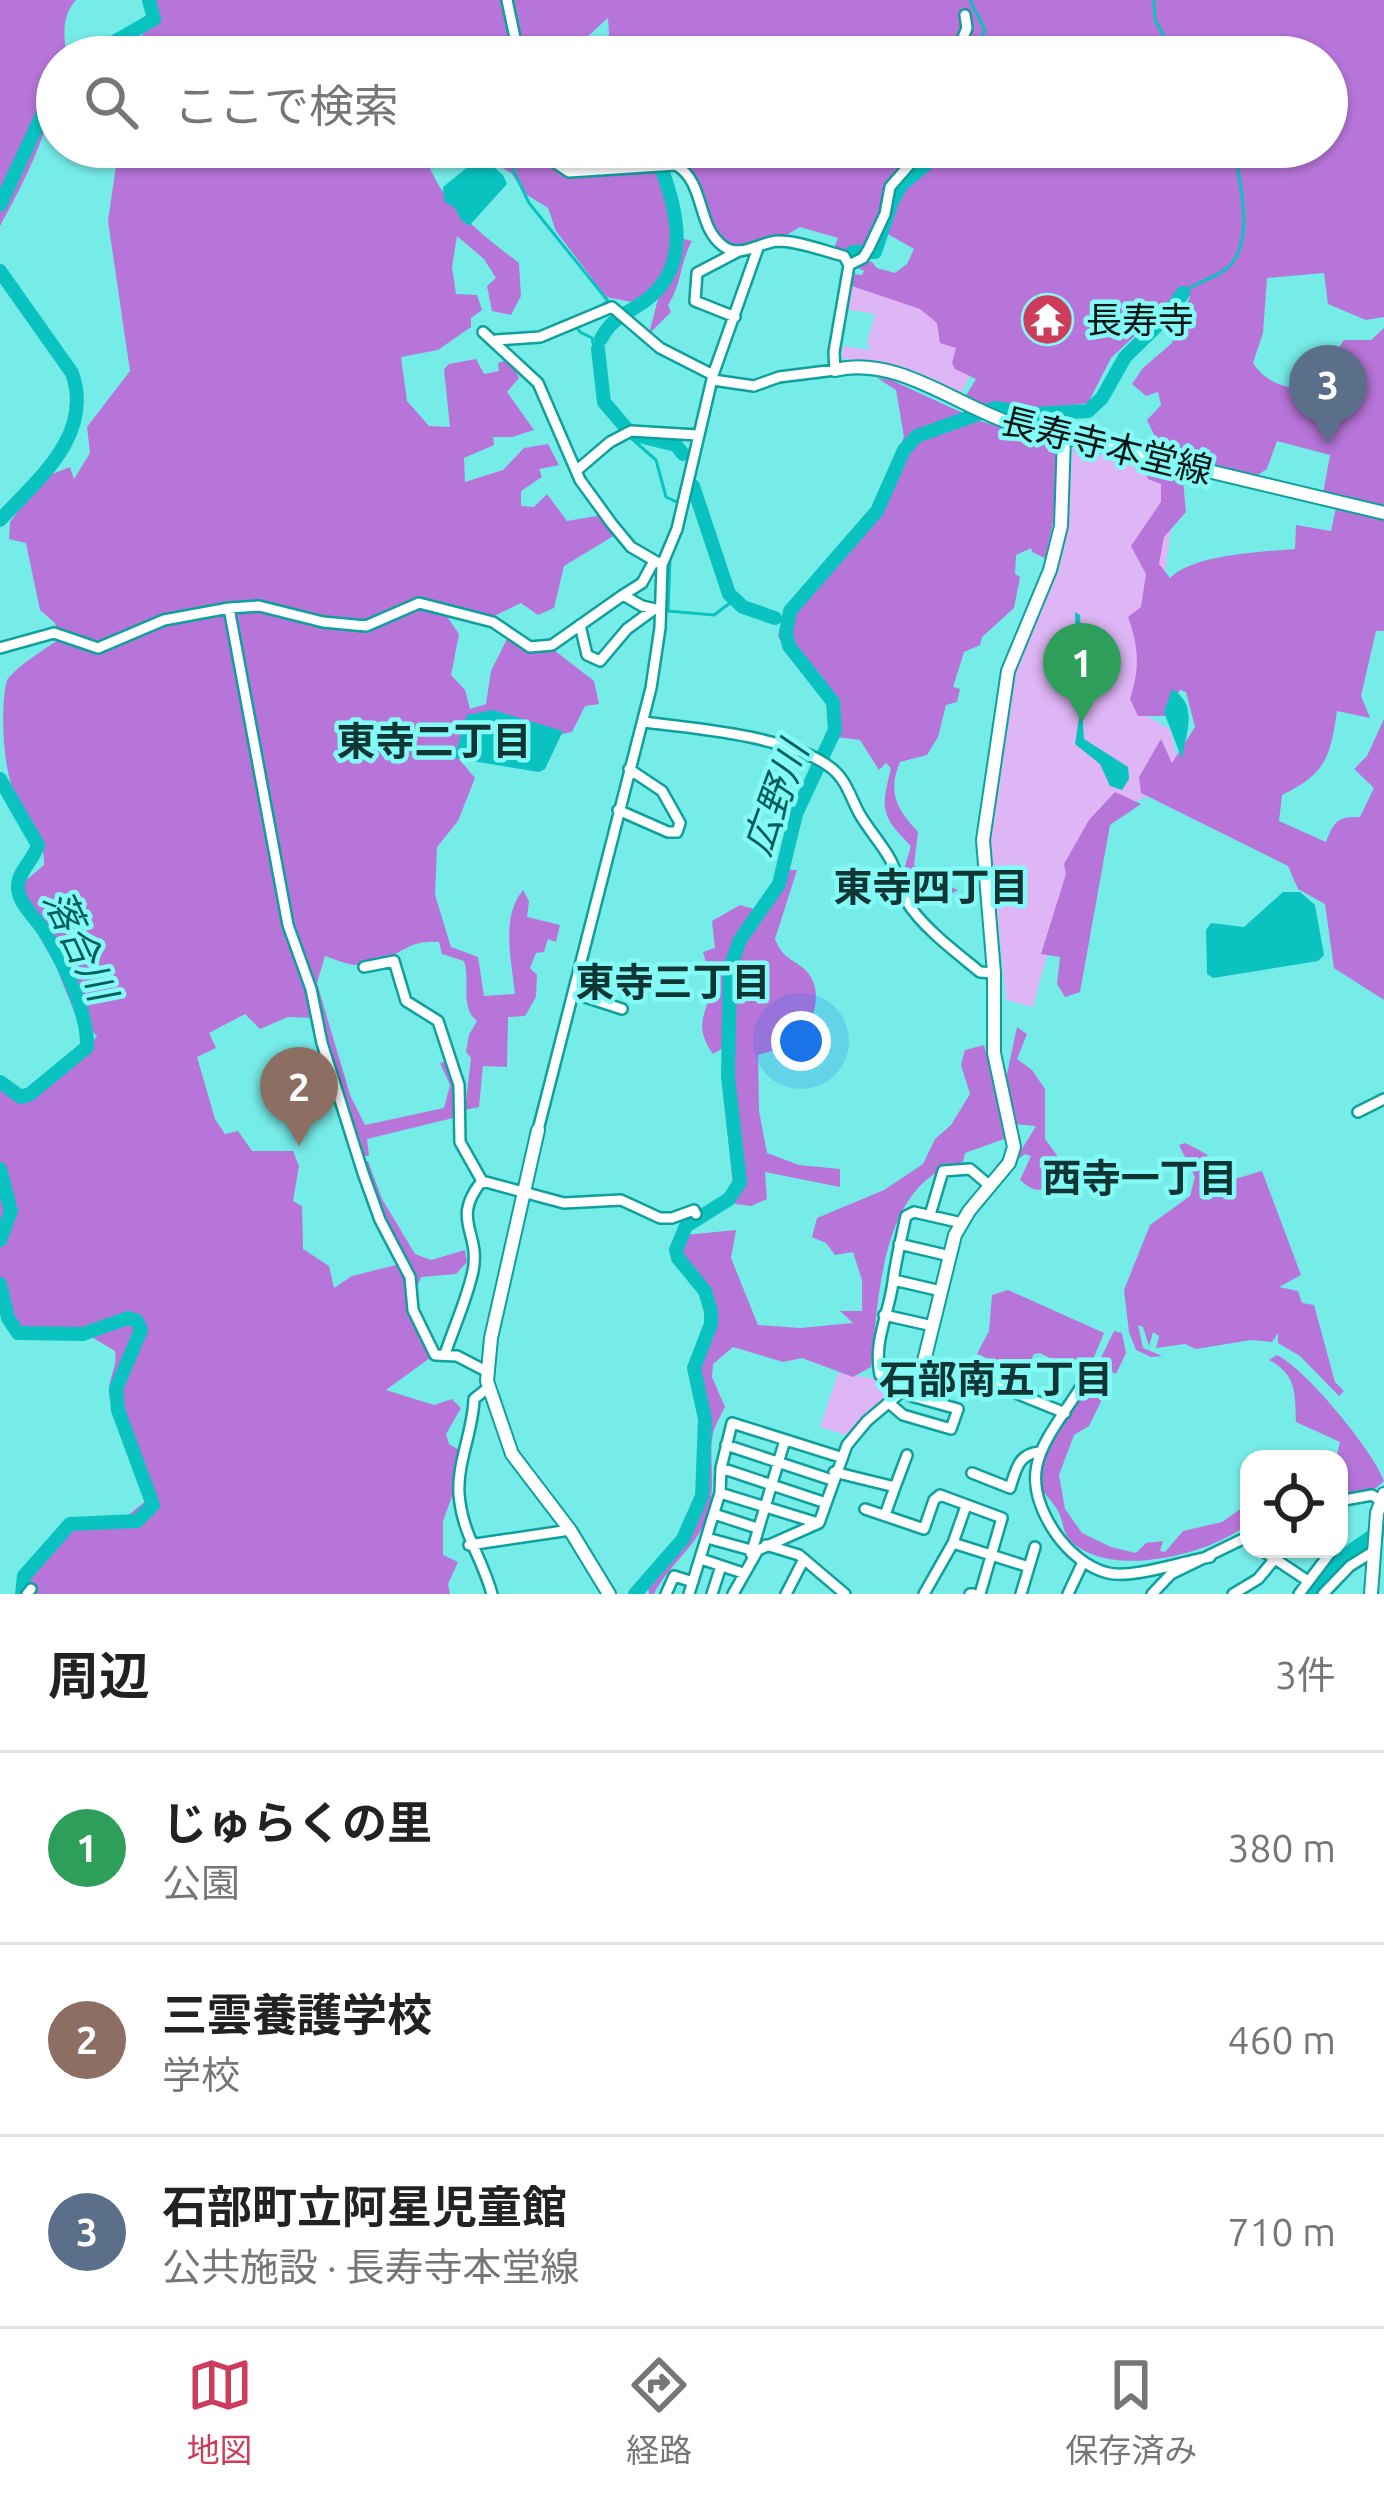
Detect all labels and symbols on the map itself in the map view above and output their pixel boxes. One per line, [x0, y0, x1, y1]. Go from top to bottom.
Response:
temple icon: 長寿寺 [1019, 291, 1075, 347]
place label: 長寿寺 [1086, 299, 1194, 340]
pin: 3 [1289, 345, 1367, 444]
street label: 長寿寺本堂線 [997, 399, 1217, 491]
pin: 1 [1043, 623, 1121, 722]
district label: 東寺二丁目 [336, 719, 532, 762]
water label: 広野川 [735, 732, 817, 860]
district label: 東寺四丁目 [833, 865, 1029, 908]
water label: 落合川 [37, 883, 127, 1011]
district label: 東寺三丁目 [575, 960, 771, 1003]
your location [771, 1011, 831, 1071]
pin: 2 [260, 1047, 338, 1146]
district label: 西寺一丁目 [1042, 1156, 1238, 1199]
district label: 石部南五丁目 [879, 1357, 1113, 1400]

